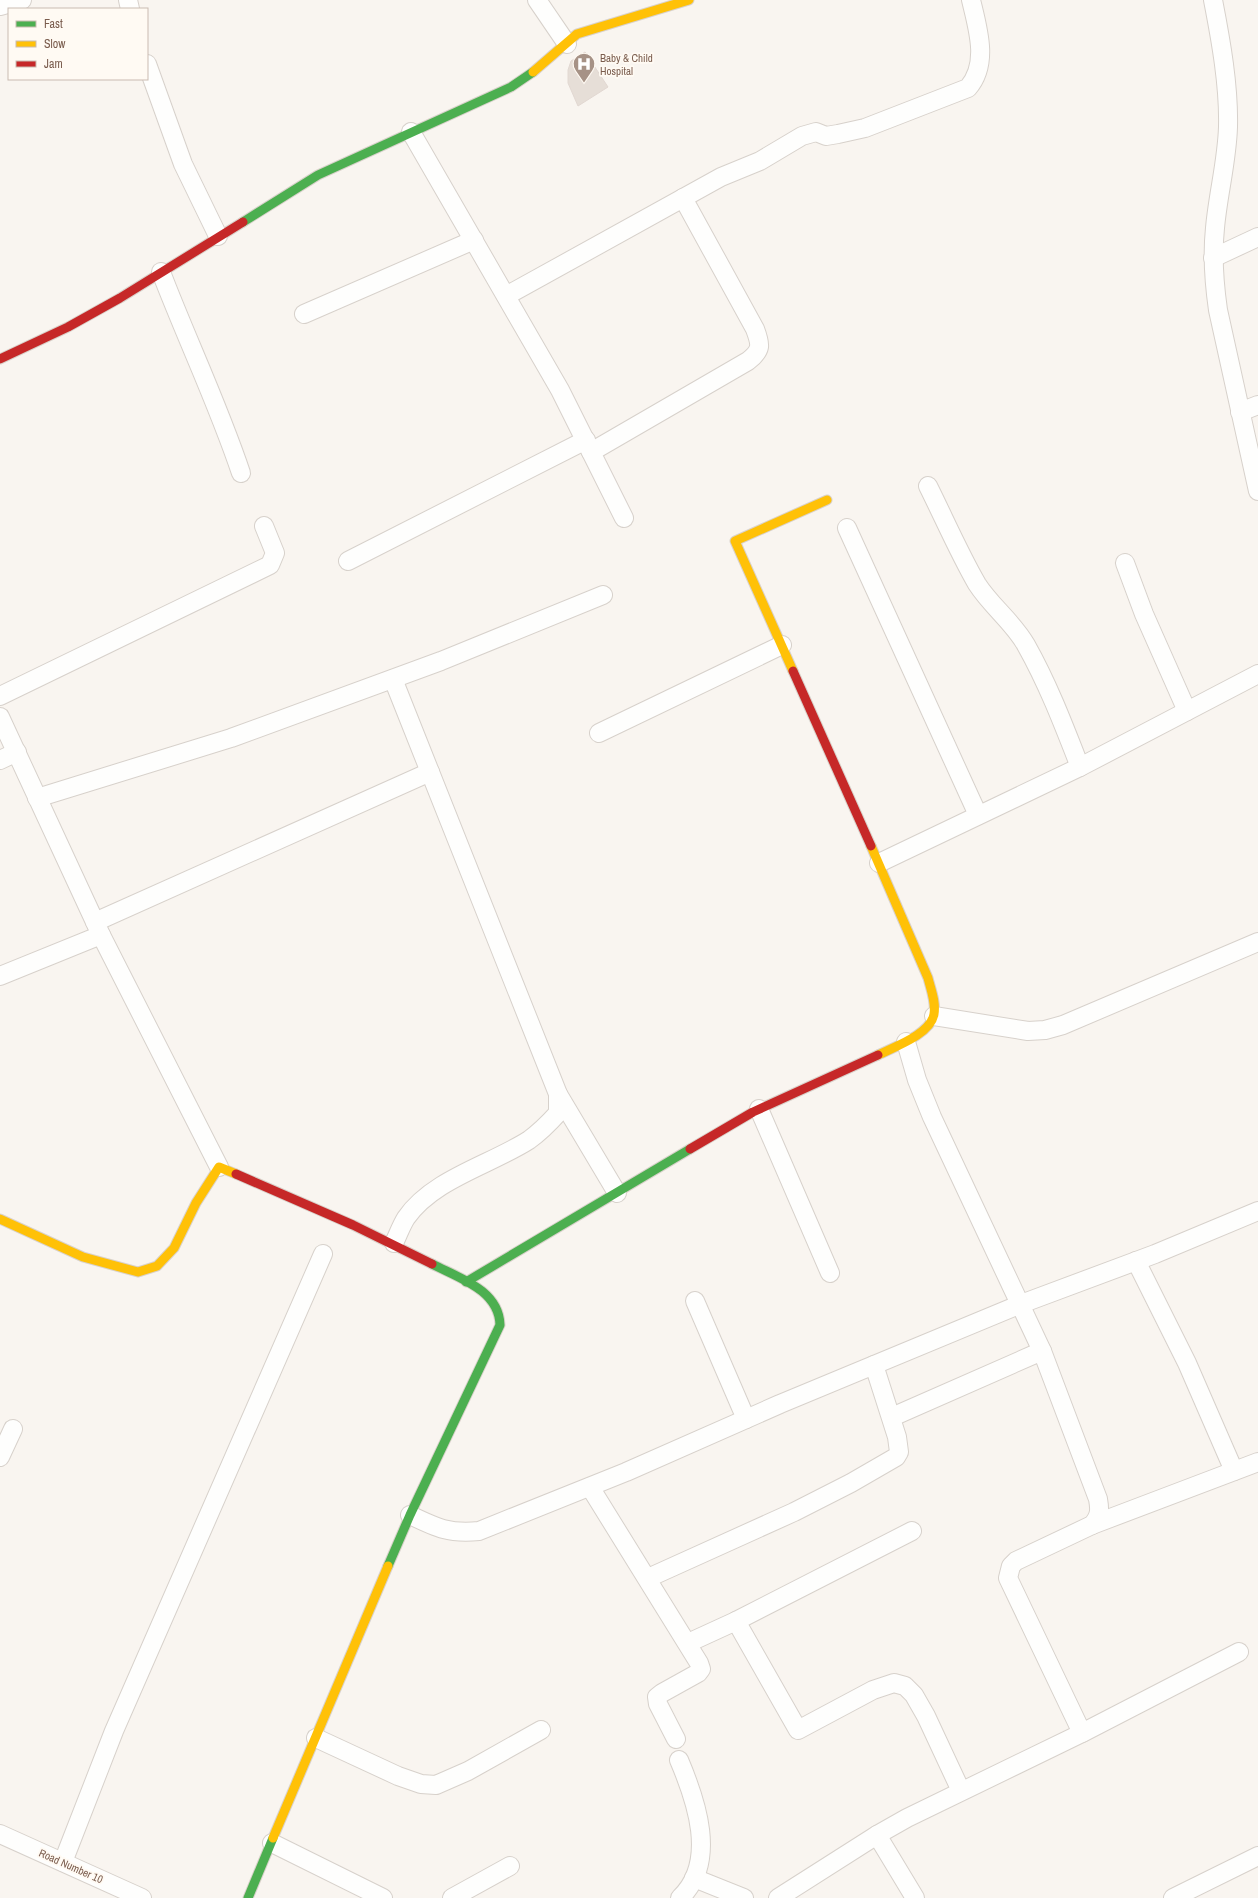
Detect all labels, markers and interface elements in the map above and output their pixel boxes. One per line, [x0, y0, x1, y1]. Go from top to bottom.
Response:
legend [8, 8, 148, 80]
text: Fast [44, 16, 63, 32]
text: Slow [44, 36, 66, 52]
hospital icon: Baby & Child Hospital [571, 51, 597, 84]
place label: Baby & Child Hospital [600, 51, 653, 78]
text: Jam [44, 56, 63, 72]
street label: Road Number 10 [37, 1846, 105, 1886]

